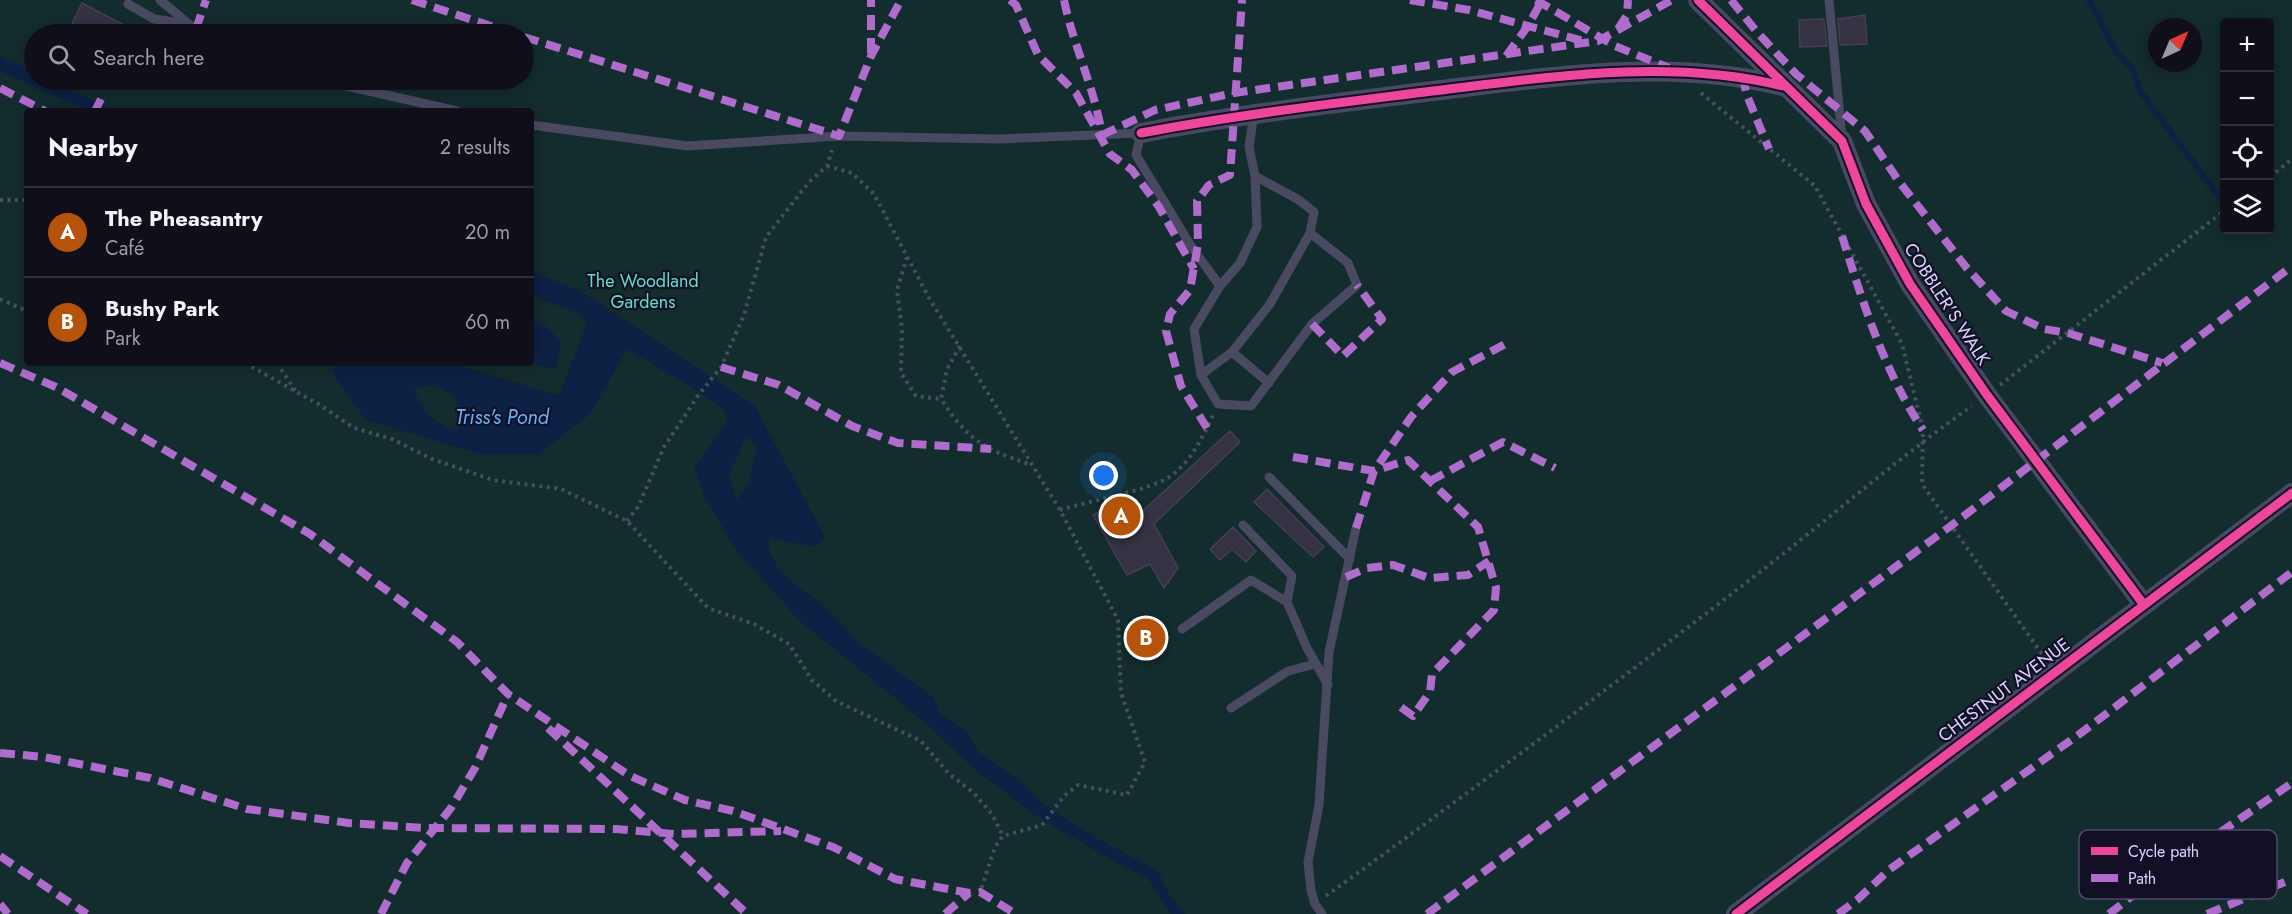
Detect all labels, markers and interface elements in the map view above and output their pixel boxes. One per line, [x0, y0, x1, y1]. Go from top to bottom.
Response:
north arrow [2148, 18, 2202, 72]
map controls [2220, 18, 2274, 234]
button: + [2220, 18, 2274, 72]
search box [24, 24, 534, 90]
icon: search [45, 41, 78, 74]
text: Search here [93, 41, 204, 73]
button: − [2220, 72, 2274, 126]
button: locate [2220, 126, 2274, 180]
text: Nearby [48, 128, 137, 166]
text: 2 results [440, 133, 510, 162]
button: layers [2220, 180, 2274, 234]
text: The Pheasantry [105, 202, 262, 234]
text: A [60, 218, 75, 247]
text: 20 m [465, 218, 510, 247]
text: Café [105, 234, 144, 263]
street label: COBBLER'S WALK [1898, 238, 1997, 371]
park label: The Woodland Gardens [587, 268, 699, 315]
text: Bushy Park [105, 292, 219, 324]
text: B [61, 308, 74, 337]
text: 60 m [465, 308, 510, 337]
text: Park [105, 324, 141, 353]
water label: Triss's Pond [455, 403, 550, 432]
your location [1089, 461, 1118, 490]
pin: A [1102, 494, 1140, 538]
pin: B [1126, 616, 1166, 660]
street label: CHESTNUT AVENUE [1933, 632, 2075, 748]
legend [2079, 830, 2277, 899]
text: Cycle path [2128, 840, 2199, 863]
text: Path [2128, 867, 2156, 890]

